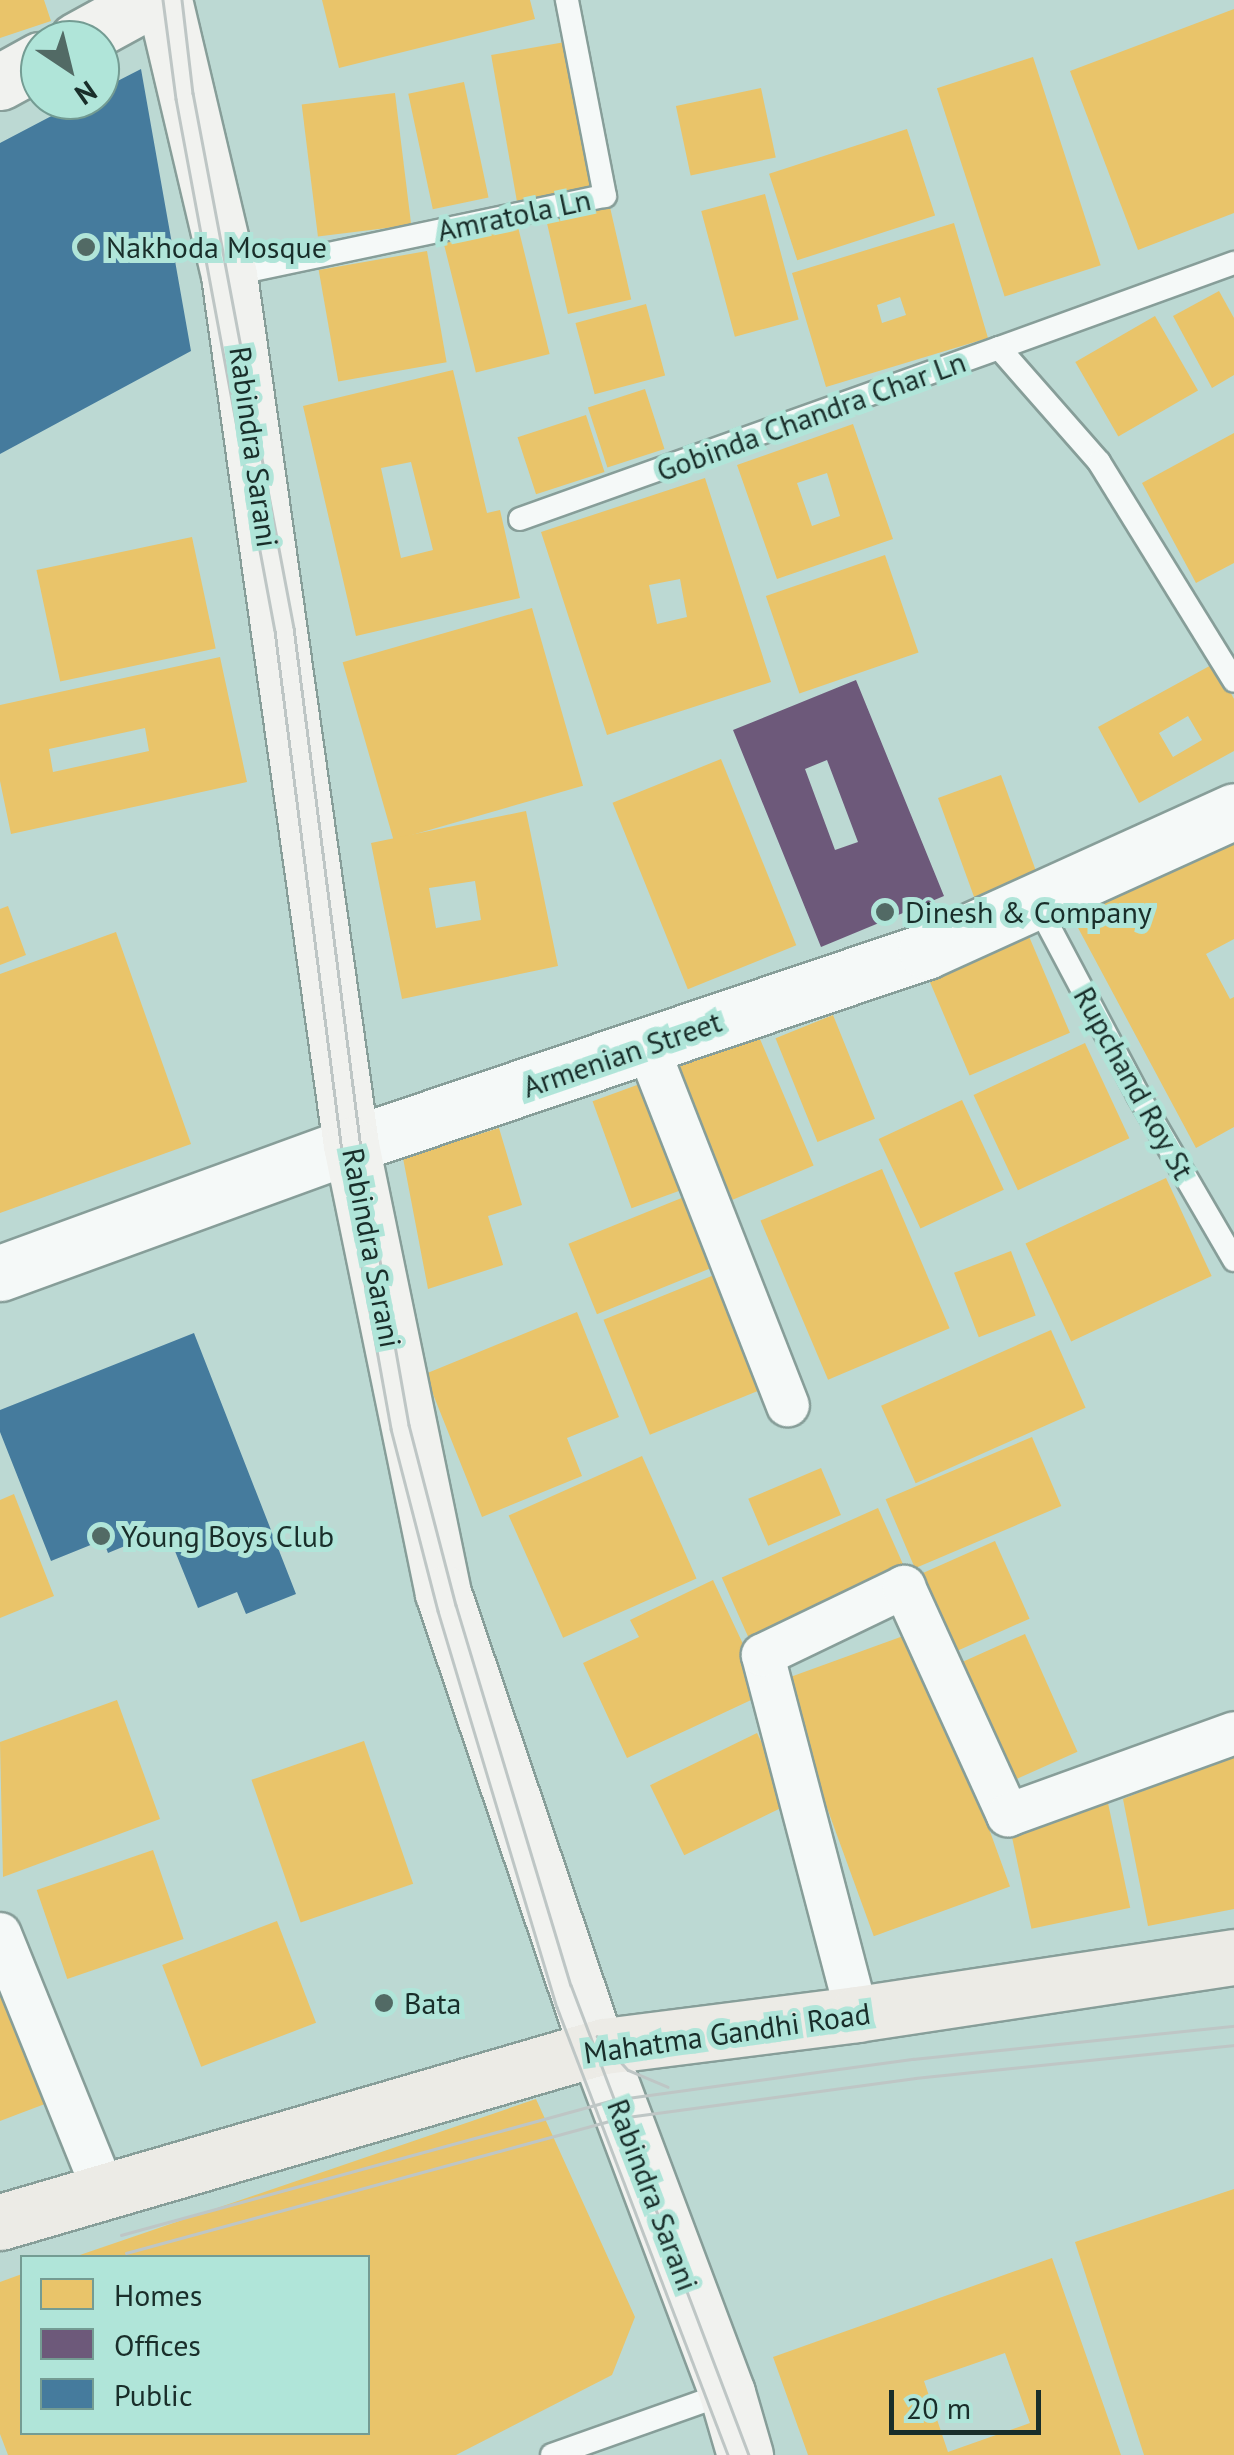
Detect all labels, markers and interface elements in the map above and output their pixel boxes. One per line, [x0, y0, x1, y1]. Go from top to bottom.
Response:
north arrow [20, 20, 120, 120]
text: N [68, 73, 104, 114]
street label: Amratola Ln [434, 181, 594, 249]
place label: Nakhoda Mosque [106, 229, 327, 265]
marker: Nakhoda Mosque [75, 236, 97, 258]
street label: Gobinda Chandra Char Ln [652, 343, 970, 489]
street label: Rabindra Sarani [222, 344, 286, 550]
place label: Dinesh & Company [905, 894, 1152, 930]
marker: Dinesh & Company [874, 901, 896, 923]
street label: Rupchand Roy St [1066, 980, 1202, 1186]
street label: Armenian Street [518, 1003, 726, 1105]
street label: Rabindra Sarani [335, 1145, 409, 1351]
place label: Young Boys Club [121, 1518, 334, 1554]
marker: Young Boys Club [90, 1525, 112, 1547]
place label: Bata [404, 1985, 461, 2021]
marker: Bata [373, 1992, 395, 2014]
street label: Mahatma Gandhi Road [581, 1995, 873, 2071]
street label: Rabindra Sarani [600, 2094, 706, 2296]
legend [20, 2255, 370, 2435]
text: Homes [114, 2275, 202, 2314]
text: Offices [114, 2325, 201, 2364]
scale bar [894, 2370, 1046, 2432]
text: Public [114, 2375, 192, 2414]
text: 20 m [906, 2388, 971, 2427]

